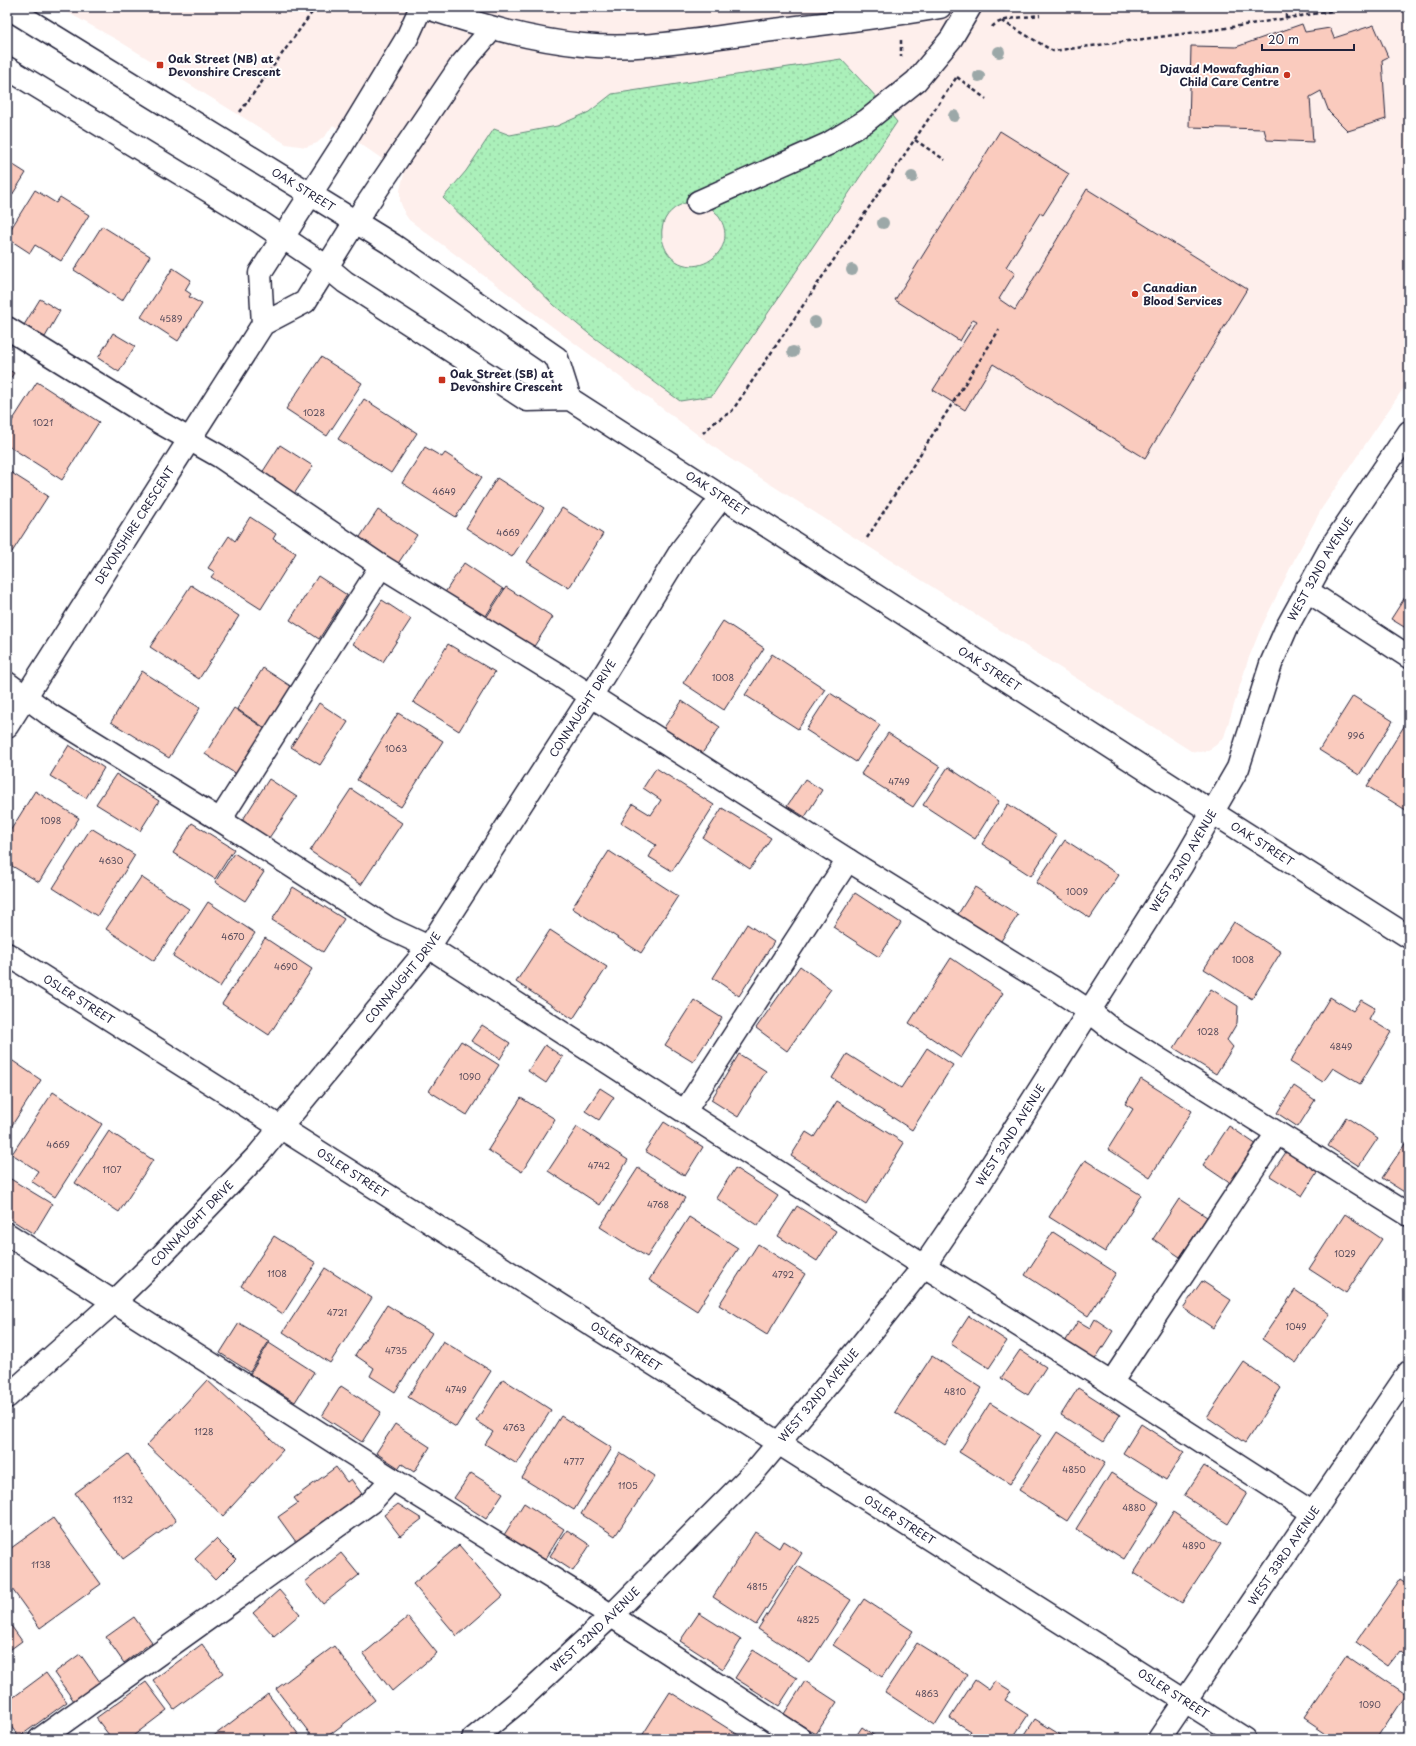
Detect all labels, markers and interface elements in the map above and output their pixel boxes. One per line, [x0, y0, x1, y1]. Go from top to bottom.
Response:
scale bar [1262, 26, 1354, 52]
text: 20 m [1268, 30, 1299, 48]
place label: Oak Street (NB) at Devonshire Crescent [168, 50, 281, 80]
marker: Oak Street (NB) at Devonshire Crescent [155, 60, 165, 70]
place label: Djavad Mowafaghian Child Care Centre [1160, 60, 1279, 90]
marker: Djavad Mowafaghian Child Care Centre [1282, 70, 1292, 80]
street label: OAK STREET [268, 163, 339, 216]
place label: Canadian Blood Services [1143, 279, 1223, 309]
marker: Canadian Blood Services [1130, 289, 1140, 299]
house number: 4589 [160, 311, 183, 325]
place label: Oak Street (SB) at Devonshire Crescent [450, 365, 563, 395]
marker: Oak Street (SB) at Devonshire Crescent [437, 375, 447, 385]
house number: 1028 [303, 405, 325, 419]
house number: 1021 [33, 415, 53, 429]
street label: DEVONSHIRE CRESCENT [90, 462, 179, 587]
street label: OAK STREET [682, 467, 752, 520]
house number: 4649 [432, 484, 456, 498]
street label: WEST 32ND AVENUE [1283, 513, 1357, 624]
house number: 4669 [496, 525, 520, 539]
street label: OAK STREET [955, 642, 1025, 695]
street label: CONNAUGHT DRIVE [545, 656, 620, 760]
house number: 1008 [712, 670, 734, 684]
house number: 996 [1347, 728, 1365, 742]
house number: 1063 [385, 741, 407, 755]
house number: 4749 [888, 774, 910, 788]
street label: WEST 32ND AVENUE [1145, 806, 1220, 915]
house number: 1098 [41, 813, 61, 827]
street label: OAK STREET [1227, 817, 1298, 870]
house number: 4630 [99, 853, 124, 867]
house number: 1009 [1066, 884, 1088, 898]
street label: CONNAUGHT DRIVE [361, 928, 445, 1027]
house number: 4670 [221, 929, 245, 943]
house number: 1008 [1232, 952, 1254, 966]
house number: 4690 [274, 959, 298, 973]
street label: OSLER STREET [40, 970, 119, 1028]
house number: 1028 [1197, 1024, 1219, 1038]
house number: 4849 [1330, 1039, 1352, 1053]
house number: 1090 [459, 1069, 481, 1083]
street label: WEST 32ND AVENUE [971, 1080, 1049, 1189]
house number: 4669 [46, 1137, 70, 1151]
street label: OSLER STREET [314, 1144, 392, 1202]
house number: 4742 [588, 1158, 610, 1172]
house number: 1107 [103, 1162, 121, 1176]
street label: CONNAUGHT DRIVE [146, 1176, 237, 1270]
house number: 4768 [647, 1197, 669, 1211]
house number: 1029 [1334, 1246, 1356, 1260]
house number: 1108 [267, 1266, 287, 1280]
house number: 4792 [772, 1267, 794, 1281]
house number: 4721 [327, 1305, 347, 1319]
street label: OSLER STREET [587, 1317, 666, 1375]
house number: 1049 [1285, 1319, 1307, 1333]
house number: 4735 [385, 1343, 407, 1357]
street label: WEST 32ND AVENUE [774, 1345, 863, 1446]
house number: 4749 [445, 1382, 467, 1396]
house number: 4810 [944, 1384, 966, 1398]
house number: 4763 [503, 1420, 525, 1434]
house number: 1128 [194, 1424, 214, 1438]
house number: 4777 [564, 1454, 584, 1468]
house number: 4850 [1062, 1462, 1086, 1476]
house number: 1105 [618, 1478, 638, 1492]
street label: OSLER STREET [861, 1491, 939, 1549]
house number: 1132 [113, 1492, 133, 1506]
house number: 4880 [1122, 1500, 1146, 1514]
street label: WEST 33RD AVENUE [1244, 1502, 1324, 1608]
house number: 4890 [1182, 1538, 1206, 1552]
house number: 1138 [31, 1557, 51, 1571]
house number: 4815 [746, 1579, 768, 1593]
street label: WEST 32ND AVENUE [546, 1583, 643, 1676]
house number: 4825 [797, 1612, 820, 1626]
street label: OSLER STREET [1135, 1664, 1213, 1722]
house number: 4863 [915, 1686, 939, 1700]
house number: 1090 [1359, 1697, 1381, 1711]

